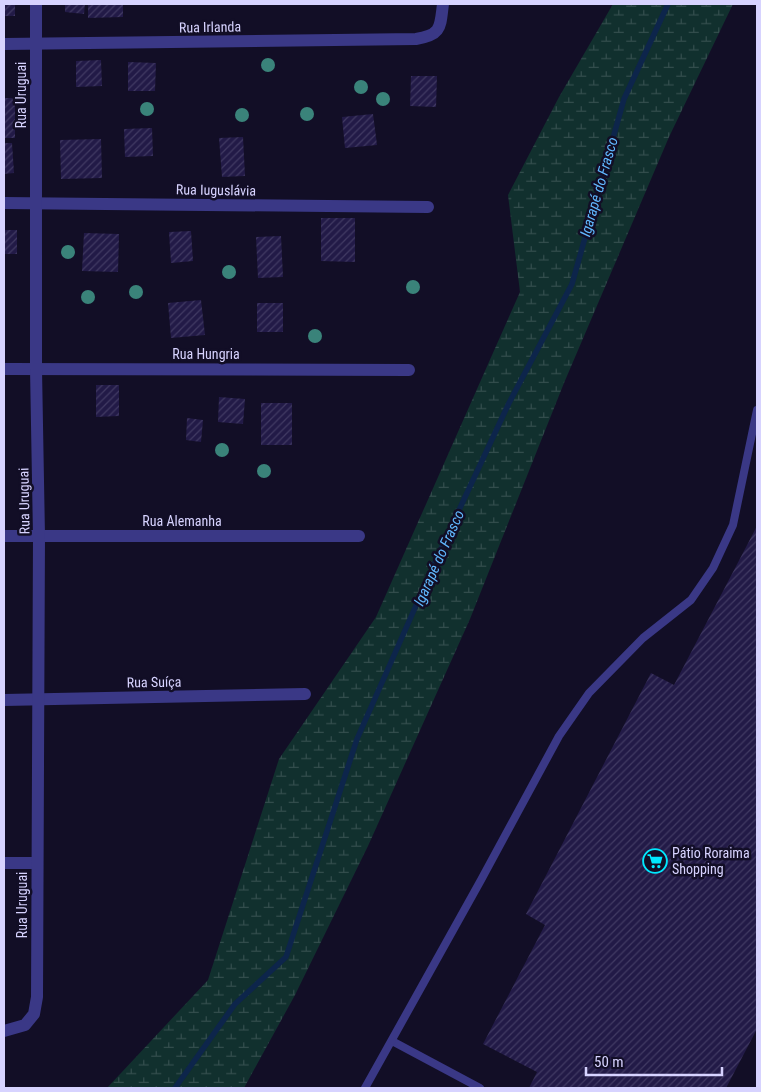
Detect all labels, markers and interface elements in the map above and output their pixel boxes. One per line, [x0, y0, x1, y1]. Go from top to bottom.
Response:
street label: Rua Irlanda [179, 18, 241, 36]
street label: Rua Uruguai [13, 62, 29, 128]
water label: Igarapé do Frasco [576, 135, 622, 239]
street label: Rua Iuguslávia [176, 181, 256, 199]
street label: Rua Hungria [172, 346, 240, 362]
street label: Rua Uruguai [15, 468, 33, 534]
water label: Igarapé do Frasco [410, 507, 468, 609]
street label: Rua Alemanha [142, 513, 222, 529]
street label: Rua Suíça [127, 674, 181, 690]
place label: Pátio Roraima Shopping [672, 845, 750, 877]
supermarket icon: Pátio Roraima Shopping [642, 848, 668, 874]
street label: Rua Uruguai [14, 872, 30, 938]
scale bar [586, 1044, 722, 1076]
text: 50 m [594, 1053, 624, 1071]

